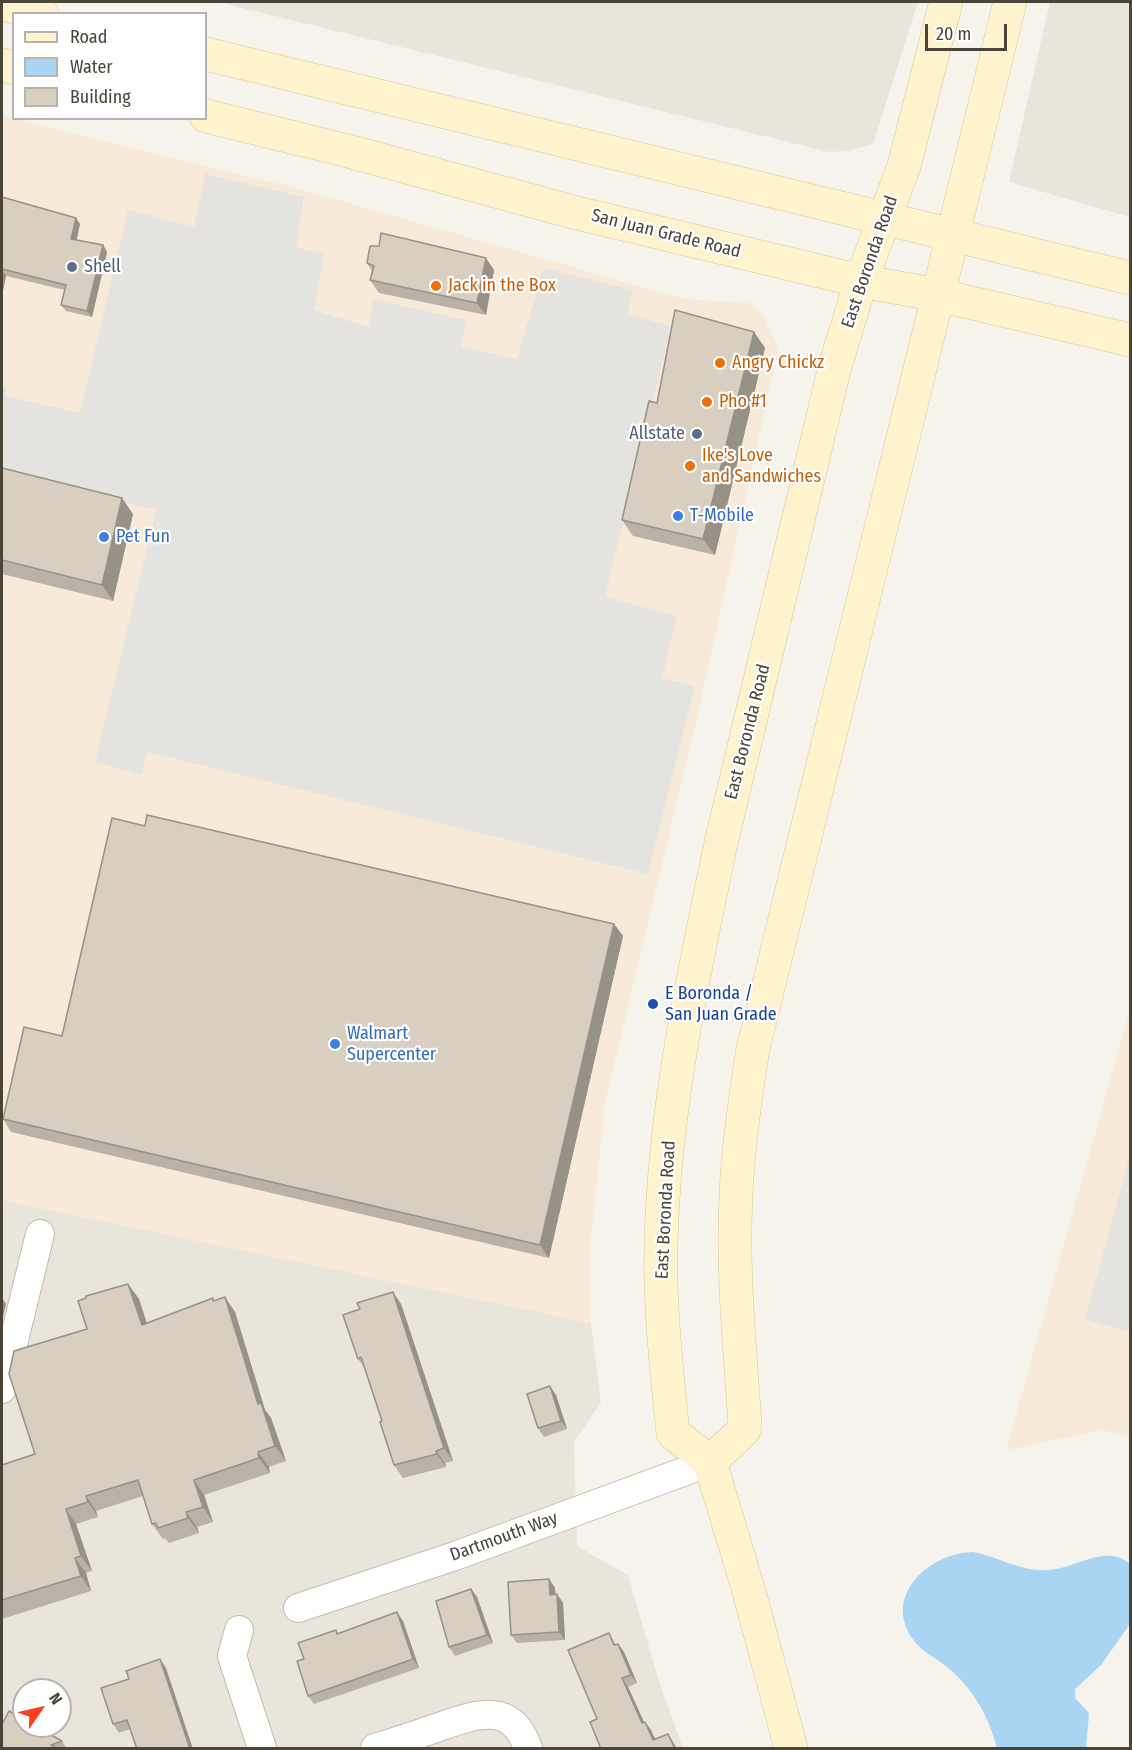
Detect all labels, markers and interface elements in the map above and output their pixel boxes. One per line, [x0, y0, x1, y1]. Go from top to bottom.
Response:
legend [12, 12, 207, 120]
scale bar [928, 12, 1010, 50]
text: 20 m [936, 23, 971, 45]
text: Road [70, 26, 107, 48]
text: Water [70, 56, 113, 78]
text: Building [70, 86, 131, 108]
street label: East Boronda Road [837, 193, 903, 331]
street label: San Juan Grade Road [589, 205, 743, 263]
place label: Shell [84, 256, 121, 278]
marker: Shell [65, 260, 79, 274]
place label: Jack in the Box [448, 275, 556, 297]
marker: Jack in the Box [429, 279, 443, 293]
place label: Angry Chickz [732, 352, 824, 374]
marker: Angry Chickz [713, 356, 727, 370]
place label: Pho #1 [719, 391, 767, 413]
marker: Pho #1 [700, 395, 714, 409]
place label: Allstate [629, 423, 685, 445]
marker: Allstate [690, 427, 704, 441]
place label: Ike's Love and Sandwiches [702, 445, 821, 488]
marker: Ike's Love and Sandwiches [683, 459, 697, 473]
place label: T-Mobile [690, 505, 754, 527]
marker: T-Mobile [671, 509, 685, 523]
place label: Pet Fun [116, 526, 170, 548]
marker: Pet Fun [97, 530, 111, 544]
street label: East Boronda Road [721, 662, 775, 802]
place label: E Boronda / San Juan Grade [665, 983, 777, 1026]
marker: E Boronda / San Juan Grade [646, 997, 660, 1011]
place label: Walmart Supercenter [347, 1023, 436, 1066]
marker: Walmart Supercenter [328, 1037, 342, 1051]
street label: East Boronda Road [652, 1140, 680, 1280]
street label: Dartmouth Way [447, 1508, 561, 1566]
north arrow [12, 1678, 72, 1738]
text: N [45, 1689, 66, 1708]

